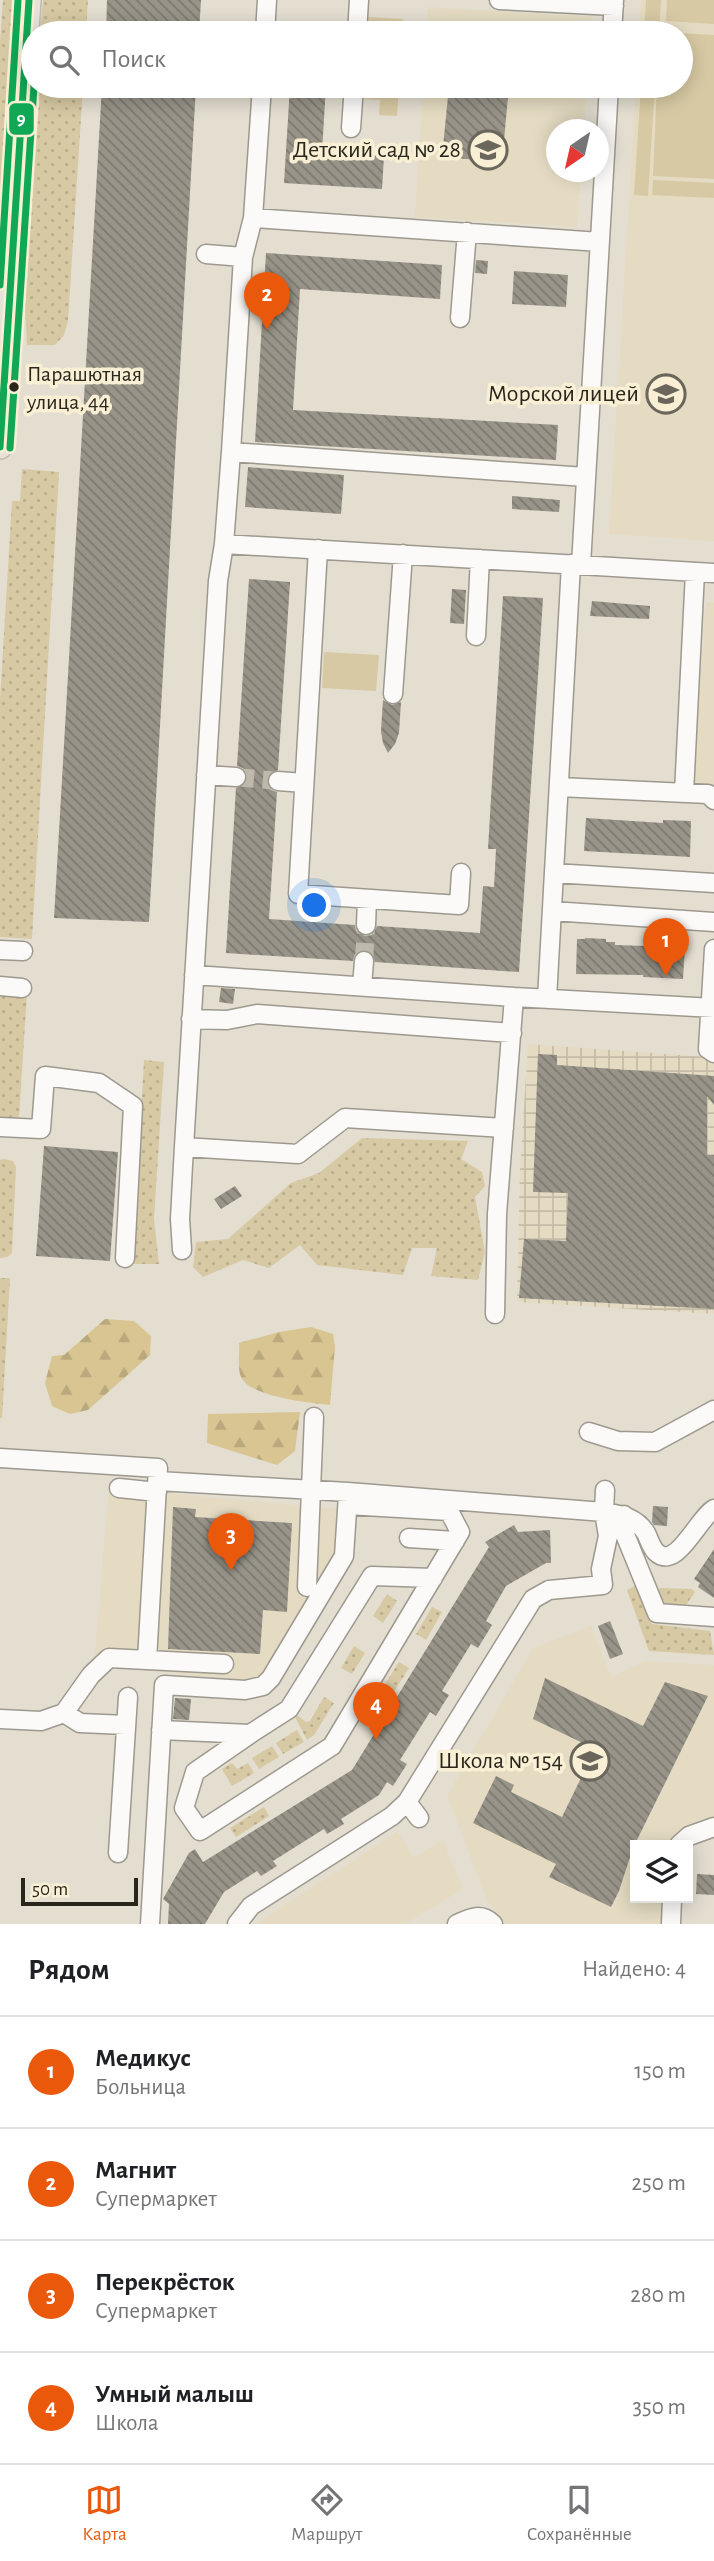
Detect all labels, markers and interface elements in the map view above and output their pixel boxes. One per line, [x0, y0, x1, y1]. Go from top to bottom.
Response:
search box [21, 21, 693, 98]
icon: search [45, 41, 83, 79]
text: Поиск [101, 46, 166, 72]
line badge: 9 [8, 102, 35, 136]
text: 9 [16, 110, 26, 129]
north arrow [546, 119, 609, 182]
school or university icon: Детский сад № 28 [467, 129, 509, 171]
place label: Детский сад № 28 [293, 138, 461, 162]
pin: 2 [244, 272, 290, 330]
place label: Парашютная улица, 44 [26, 363, 142, 413]
school or university icon: Морской лицей [645, 373, 687, 415]
marker: Парашютная улица, 44 [7, 380, 21, 394]
place label: Морской лицей [488, 382, 639, 406]
your location [297, 888, 331, 922]
pin: 1 [643, 918, 689, 976]
pin: 3 [208, 1513, 254, 1571]
pin: 4 [353, 1682, 399, 1740]
school or university icon: Школа № 154 [569, 1740, 611, 1782]
place label: Школа № 154 [438, 1749, 563, 1773]
map controls [630, 1840, 693, 1903]
button: layers [630, 1840, 693, 1903]
scale bar [21, 1875, 138, 1907]
text: 50 m [32, 1880, 68, 1899]
text: Рядом [28, 1955, 110, 1985]
text: Найдено: 4 [582, 1958, 686, 1981]
text: Медикус [95, 2045, 191, 2071]
text: 1 [47, 2060, 55, 2083]
text: 150 m [634, 2060, 686, 2083]
text: Больница [95, 2076, 186, 2099]
text: Магнит [95, 2157, 176, 2183]
text: 2 [46, 2172, 56, 2195]
text: 250 m [632, 2172, 686, 2195]
text: Супермаркет [95, 2188, 217, 2211]
text: Перекрёсток [95, 2269, 235, 2295]
text: 3 [46, 2284, 56, 2307]
text: 280 m [630, 2284, 686, 2307]
text: Супермаркет [95, 2300, 217, 2323]
text: Умный малыш [95, 2381, 254, 2407]
text: 4 [45, 2396, 57, 2419]
text: 350 m [633, 2396, 686, 2419]
text: Школа [95, 2412, 159, 2435]
tab: Карта [82, 2481, 127, 2546]
tab: Маршрут [291, 2481, 362, 2546]
tab: Сохранённые [527, 2481, 632, 2546]

